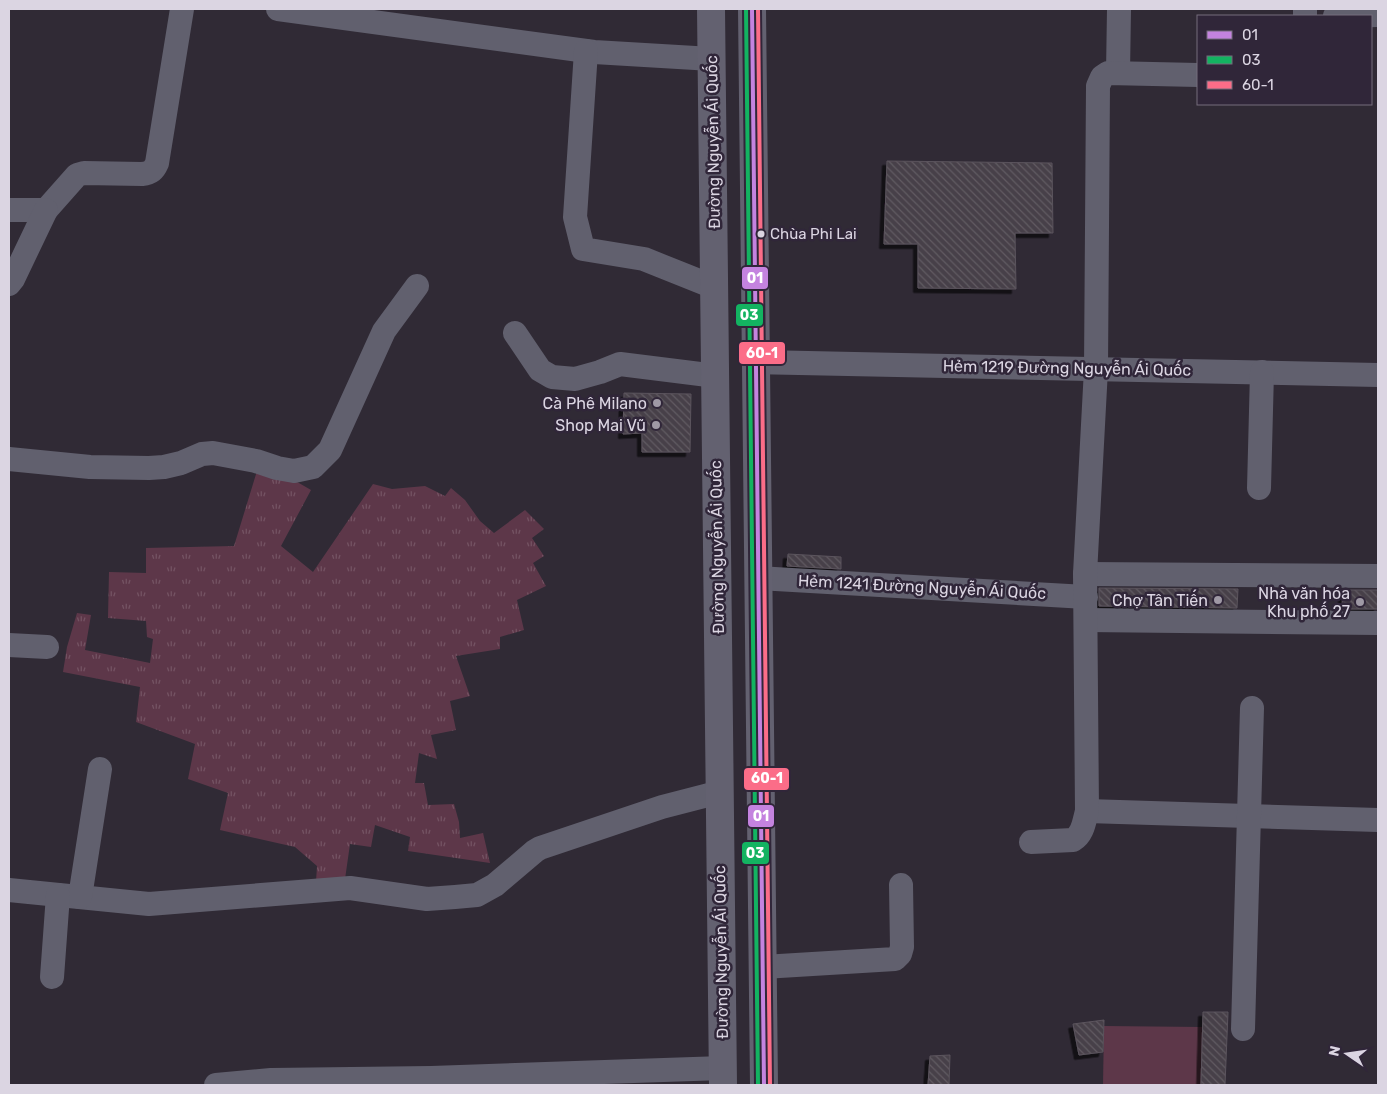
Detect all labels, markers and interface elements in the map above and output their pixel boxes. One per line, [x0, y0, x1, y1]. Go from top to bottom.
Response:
legend [1197, 15, 1372, 105]
text: 01 [1242, 26, 1258, 44]
text: 03 [1242, 51, 1261, 69]
street label: Đường Nguyễn Ái Quốc [701, 55, 724, 229]
text: 60-1 [1242, 76, 1274, 94]
place label: Chùa Phi Lai [770, 225, 857, 243]
marker: Chùa Phi Lai [756, 229, 766, 239]
line badge: 01 [741, 266, 769, 290]
text: 01 [747, 270, 763, 287]
line badge: 03 [735, 303, 764, 327]
text: 03 [740, 307, 758, 324]
line badge: 60-1 [738, 341, 786, 365]
text: 60-1 [746, 345, 778, 362]
street label: Hẻm 1219 Đường Nguyễn Ái Quốc [943, 355, 1192, 380]
place label: Cà Phê Milano [543, 394, 647, 413]
marker: Cà Phê Milano [651, 397, 663, 409]
place label: Shop Mai Vũ [555, 416, 646, 435]
marker: Shop Mai Vũ [650, 419, 662, 431]
street label: Đường Nguyễn Ái Quốc [705, 460, 728, 634]
street label: Hẻm 1241 Đường Nguyễn Ái Quốc [797, 570, 1047, 603]
place label: Nhà văn hóa Khu phố 27 [1258, 584, 1350, 621]
place label: Chợ Tân Tiến [1112, 589, 1208, 610]
marker: Chợ Tân Tiến [1212, 594, 1224, 606]
marker: Nhà văn hóa Khu phố 27 [1354, 596, 1366, 608]
line badge: 60-1 [743, 767, 790, 791]
text: 60-1 [751, 770, 783, 787]
line badge: 01 [747, 804, 775, 828]
text: 01 [753, 808, 769, 825]
line badge: 03 [741, 841, 770, 865]
text: 03 [746, 845, 764, 862]
street label: Đường Nguyễn Ái Quốc [709, 865, 732, 1039]
north arrow [1322, 1029, 1372, 1079]
text: N [1325, 1044, 1344, 1058]

